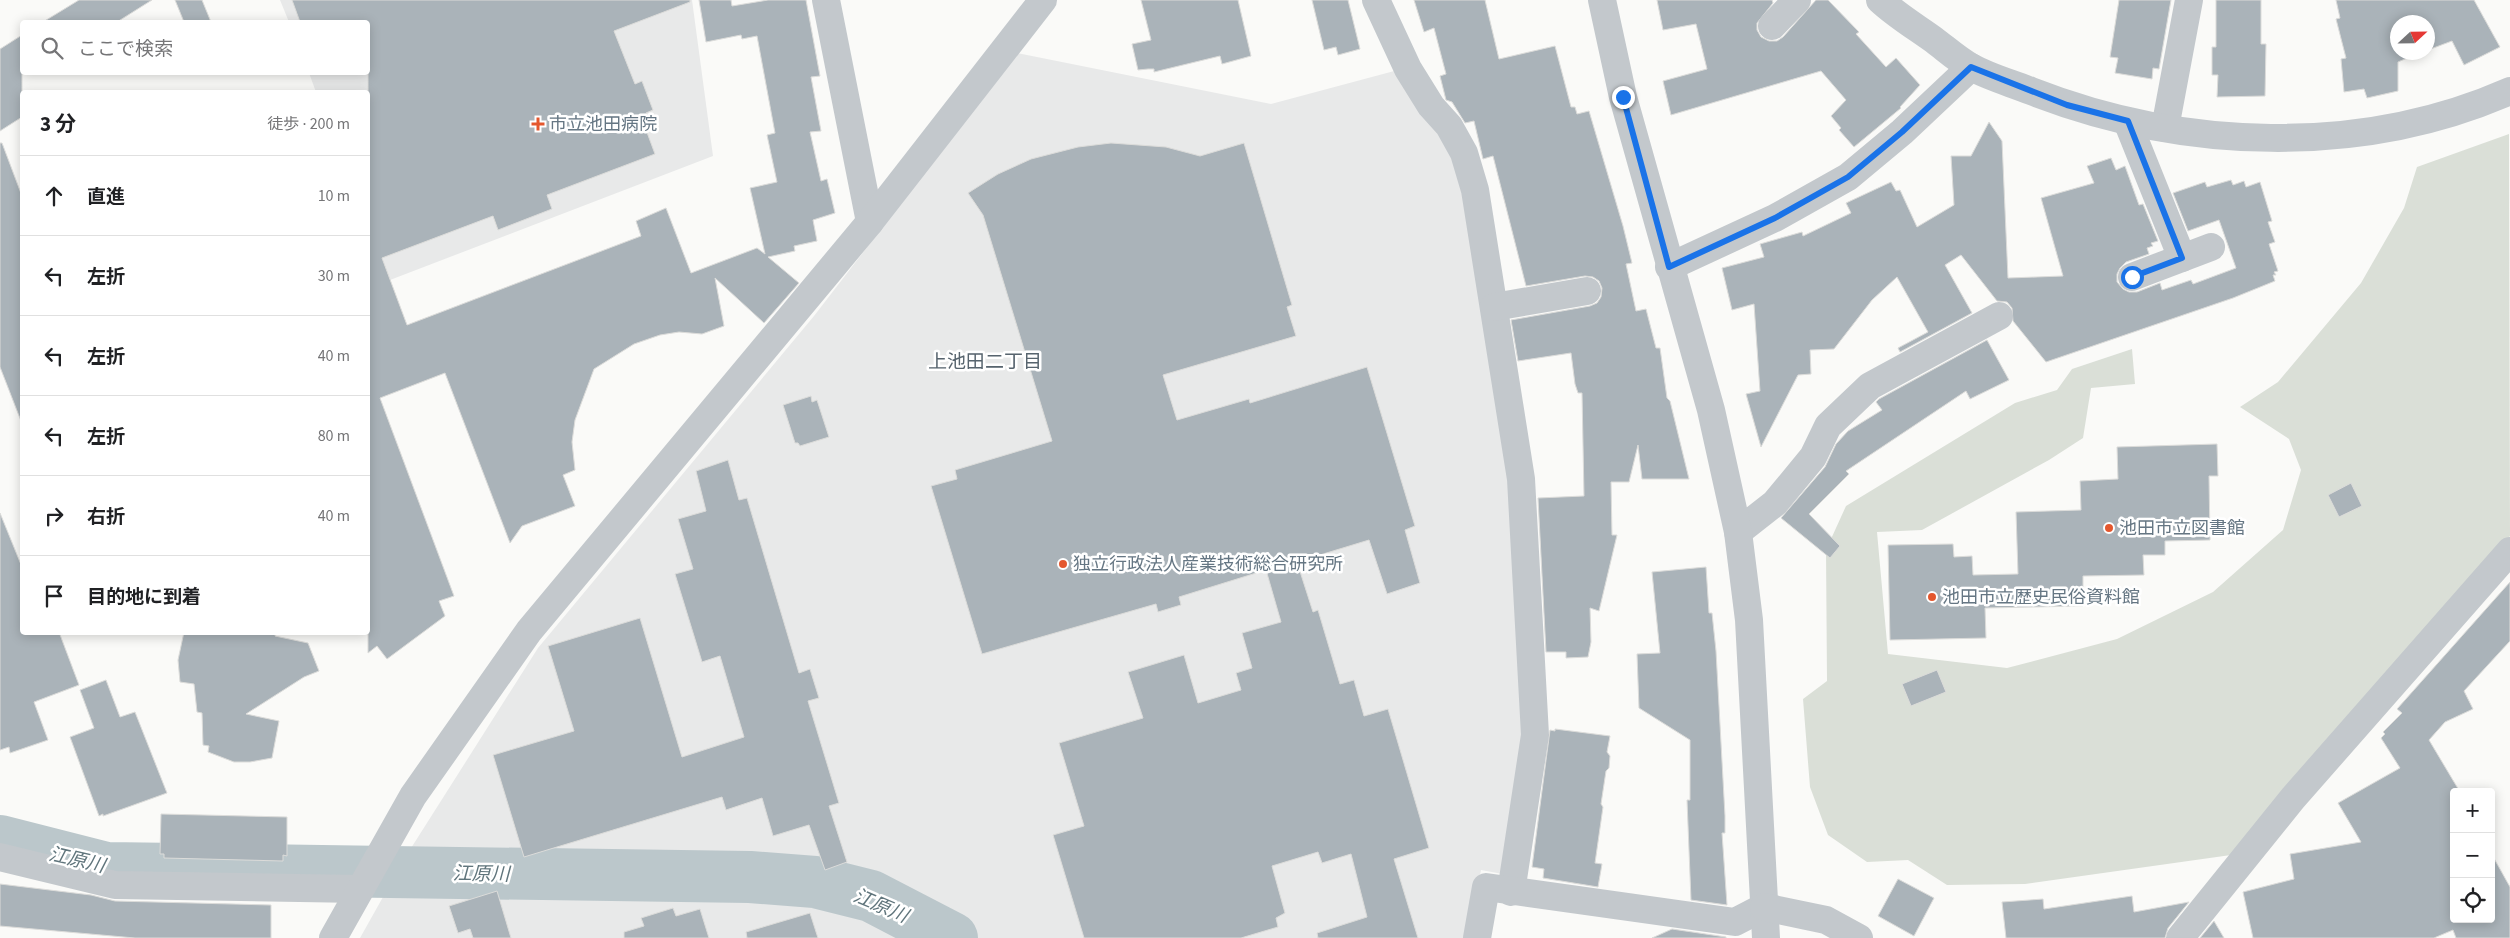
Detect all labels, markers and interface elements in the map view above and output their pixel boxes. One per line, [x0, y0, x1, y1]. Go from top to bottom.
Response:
north arrow [2390, 15, 2435, 60]
search box [20, 20, 370, 75]
icon: search [38, 34, 66, 62]
text: ここで検索 [78, 36, 173, 63]
route end [1612, 86, 1635, 109]
text: 3 分 [40, 109, 76, 139]
place label: 市立池田病院 [549, 112, 657, 137]
text: 徒歩 · 200 m [267, 113, 350, 135]
marker: 市立池田病院 [531, 117, 545, 131]
icon: ahead [40, 182, 68, 210]
text: 直進 [87, 184, 125, 211]
text: 10 m [318, 185, 350, 207]
icon: left [40, 262, 68, 290]
text: 左折 [87, 264, 125, 291]
text: 30 m [318, 265, 350, 287]
route start [2121, 266, 2144, 289]
icon: left [40, 342, 68, 370]
text: 左折 [87, 344, 125, 371]
text: 40 m [318, 345, 350, 367]
district label: 上池田二丁目 [928, 349, 1042, 376]
icon: left [40, 422, 68, 450]
text: 左折 [87, 424, 125, 451]
text: 80 m [318, 425, 350, 447]
icon: right [40, 502, 68, 530]
text: 右折 [87, 504, 125, 531]
text: 40 m [318, 505, 350, 527]
place label: 池田市立図書館 [2119, 516, 2245, 541]
marker: 池田市立図書館 [2103, 522, 2115, 534]
place label: 独立行政法人産業技術総合研究所 [1073, 552, 1343, 577]
marker: 独立行政法人産業技術総合研究所 [1057, 558, 1069, 570]
icon: arrive [40, 582, 68, 610]
text: 目的地に到着 [87, 584, 201, 611]
place label: 池田市立歴史民俗資料館 [1942, 585, 2140, 610]
marker: 池田市立歴史民俗資料館 [1926, 591, 1938, 603]
map controls [2450, 788, 2495, 923]
button: + [2450, 788, 2495, 833]
button: − [2450, 833, 2495, 878]
water label: 江原川 [46, 841, 109, 880]
water label: 江原川 [452, 861, 512, 889]
button: locate [2450, 878, 2495, 923]
water label: 江原川 [849, 883, 914, 931]

